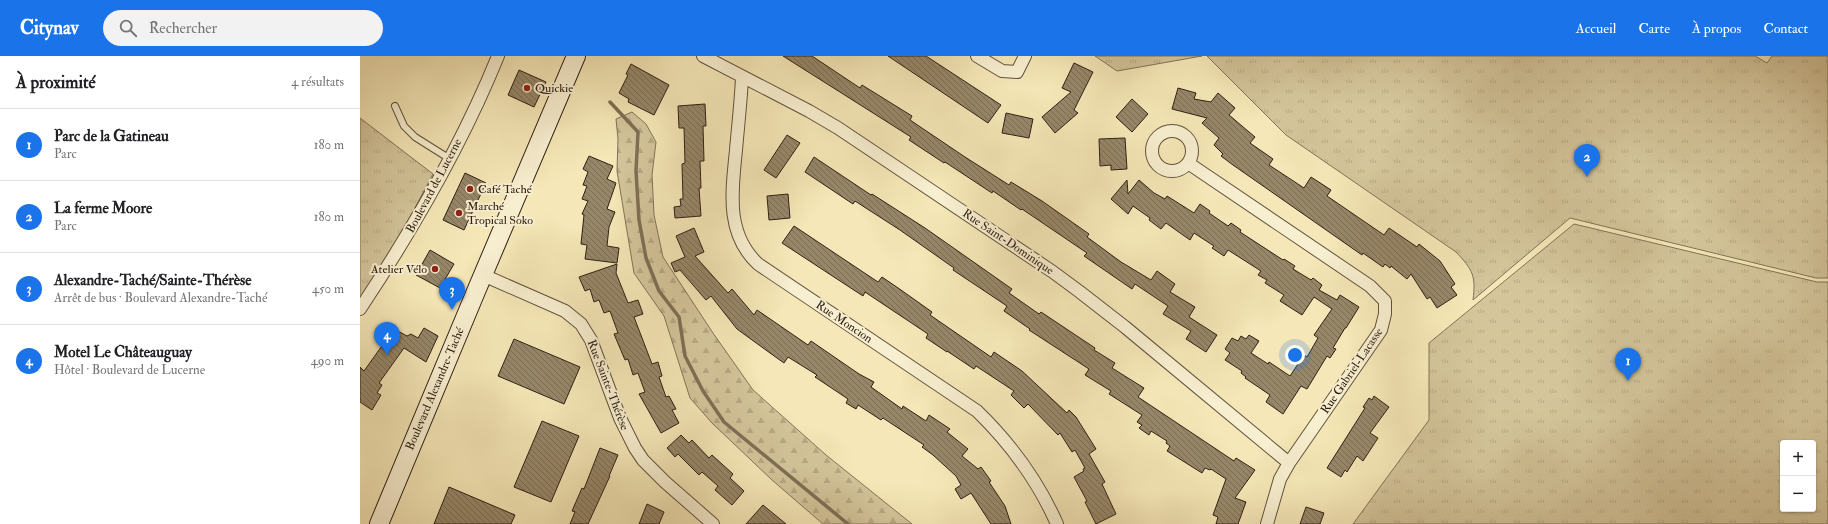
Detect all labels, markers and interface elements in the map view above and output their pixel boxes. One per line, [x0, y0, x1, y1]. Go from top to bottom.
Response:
search box [103, 10, 383, 46]
text: Citynav [20, 16, 79, 40]
icon: search [117, 17, 139, 39]
text: Rechercher [149, 19, 217, 38]
text: Accueil [1576, 20, 1616, 37]
text: Carte [1638, 20, 1670, 37]
text: À propos [1692, 20, 1741, 37]
text: Contact [1763, 20, 1808, 37]
text: À proximité [16, 72, 96, 93]
text: 4 résultats [291, 74, 344, 90]
place label: Quickie [535, 81, 573, 96]
marker: Quickie [522, 83, 532, 93]
text: Parc de la Gatineau [54, 127, 169, 146]
street label: Boulevard de Lucerne [403, 136, 465, 236]
text: 1 [27, 137, 31, 153]
text: 180 m [314, 137, 344, 153]
pin: 2 [1574, 144, 1600, 177]
text: Parc [54, 146, 77, 162]
place label: Café Taché [478, 182, 533, 197]
marker: Café Taché [465, 184, 475, 194]
text: La ferme Moore [54, 199, 152, 218]
place label: Marché Tropical Soko [467, 199, 533, 228]
street label: Rue Saint-Dominique [959, 206, 1057, 278]
marker: Marché Tropical Soko [454, 208, 464, 218]
text: 2 [26, 209, 32, 225]
text: 180 m [314, 209, 344, 225]
text: Parc [54, 218, 77, 234]
place label: Atelier Vélo [370, 262, 427, 277]
marker: Atelier Vélo [430, 264, 440, 274]
text: Alexandre-Taché/Sainte-Thérèse [54, 271, 251, 290]
pin: 3 [439, 277, 465, 310]
text: 3 [27, 281, 32, 297]
text: 450 m [312, 281, 344, 297]
text: Arrêt de bus · Boulevard Alexandre-Taché [54, 290, 267, 306]
street label: Rue Moncion [813, 297, 875, 347]
pin: 4 [374, 322, 400, 355]
street label: Boulevard Alexandre-Taché [402, 324, 468, 453]
street label: Rue Gabriel-Lacasse [1318, 325, 1386, 417]
street label: Rue Sainte-Thérèse [584, 338, 632, 432]
text: Motel Le Châteauguay [54, 343, 192, 362]
your location [1285, 345, 1305, 365]
pin: 1 [1615, 348, 1641, 381]
text: 4 [25, 353, 33, 369]
text: 490 m [311, 353, 344, 369]
text: Hôtel · Boulevard de Lucerne [54, 362, 205, 378]
map controls [1780, 440, 1816, 512]
button: + [1780, 440, 1816, 476]
button: − [1780, 476, 1816, 512]

